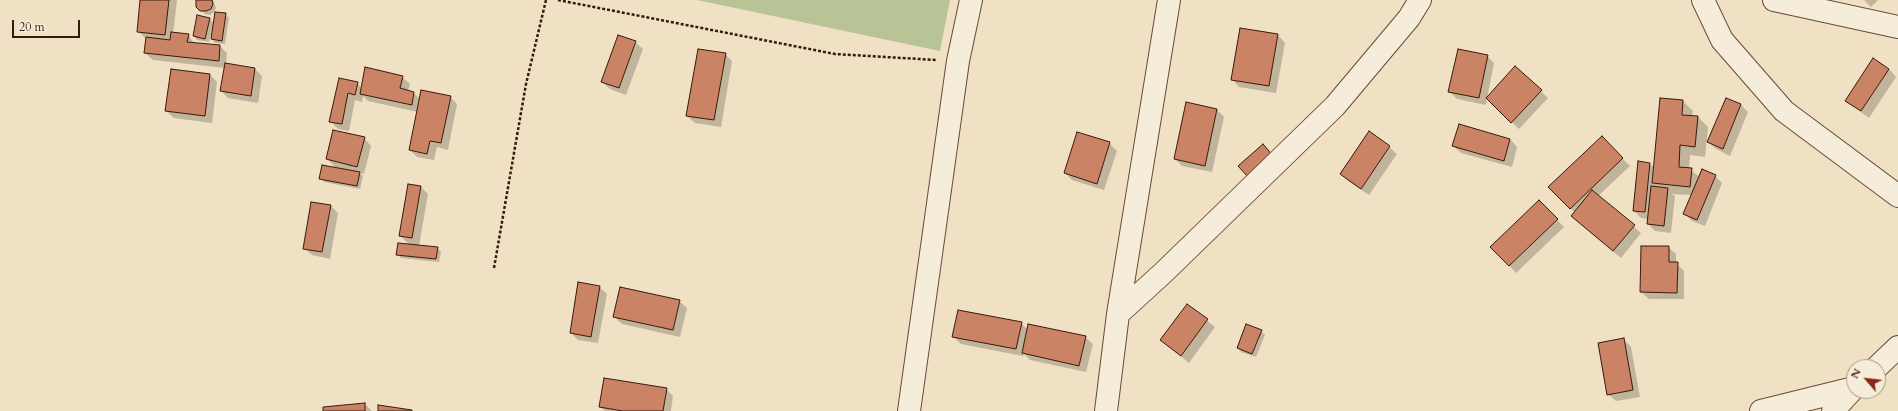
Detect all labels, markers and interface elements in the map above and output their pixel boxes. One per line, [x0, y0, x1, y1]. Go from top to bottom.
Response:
scale bar [14, 12, 82, 38]
text: 20 m [19, 19, 45, 35]
north arrow [1846, 359, 1886, 399]
text: N [1847, 366, 1865, 381]

